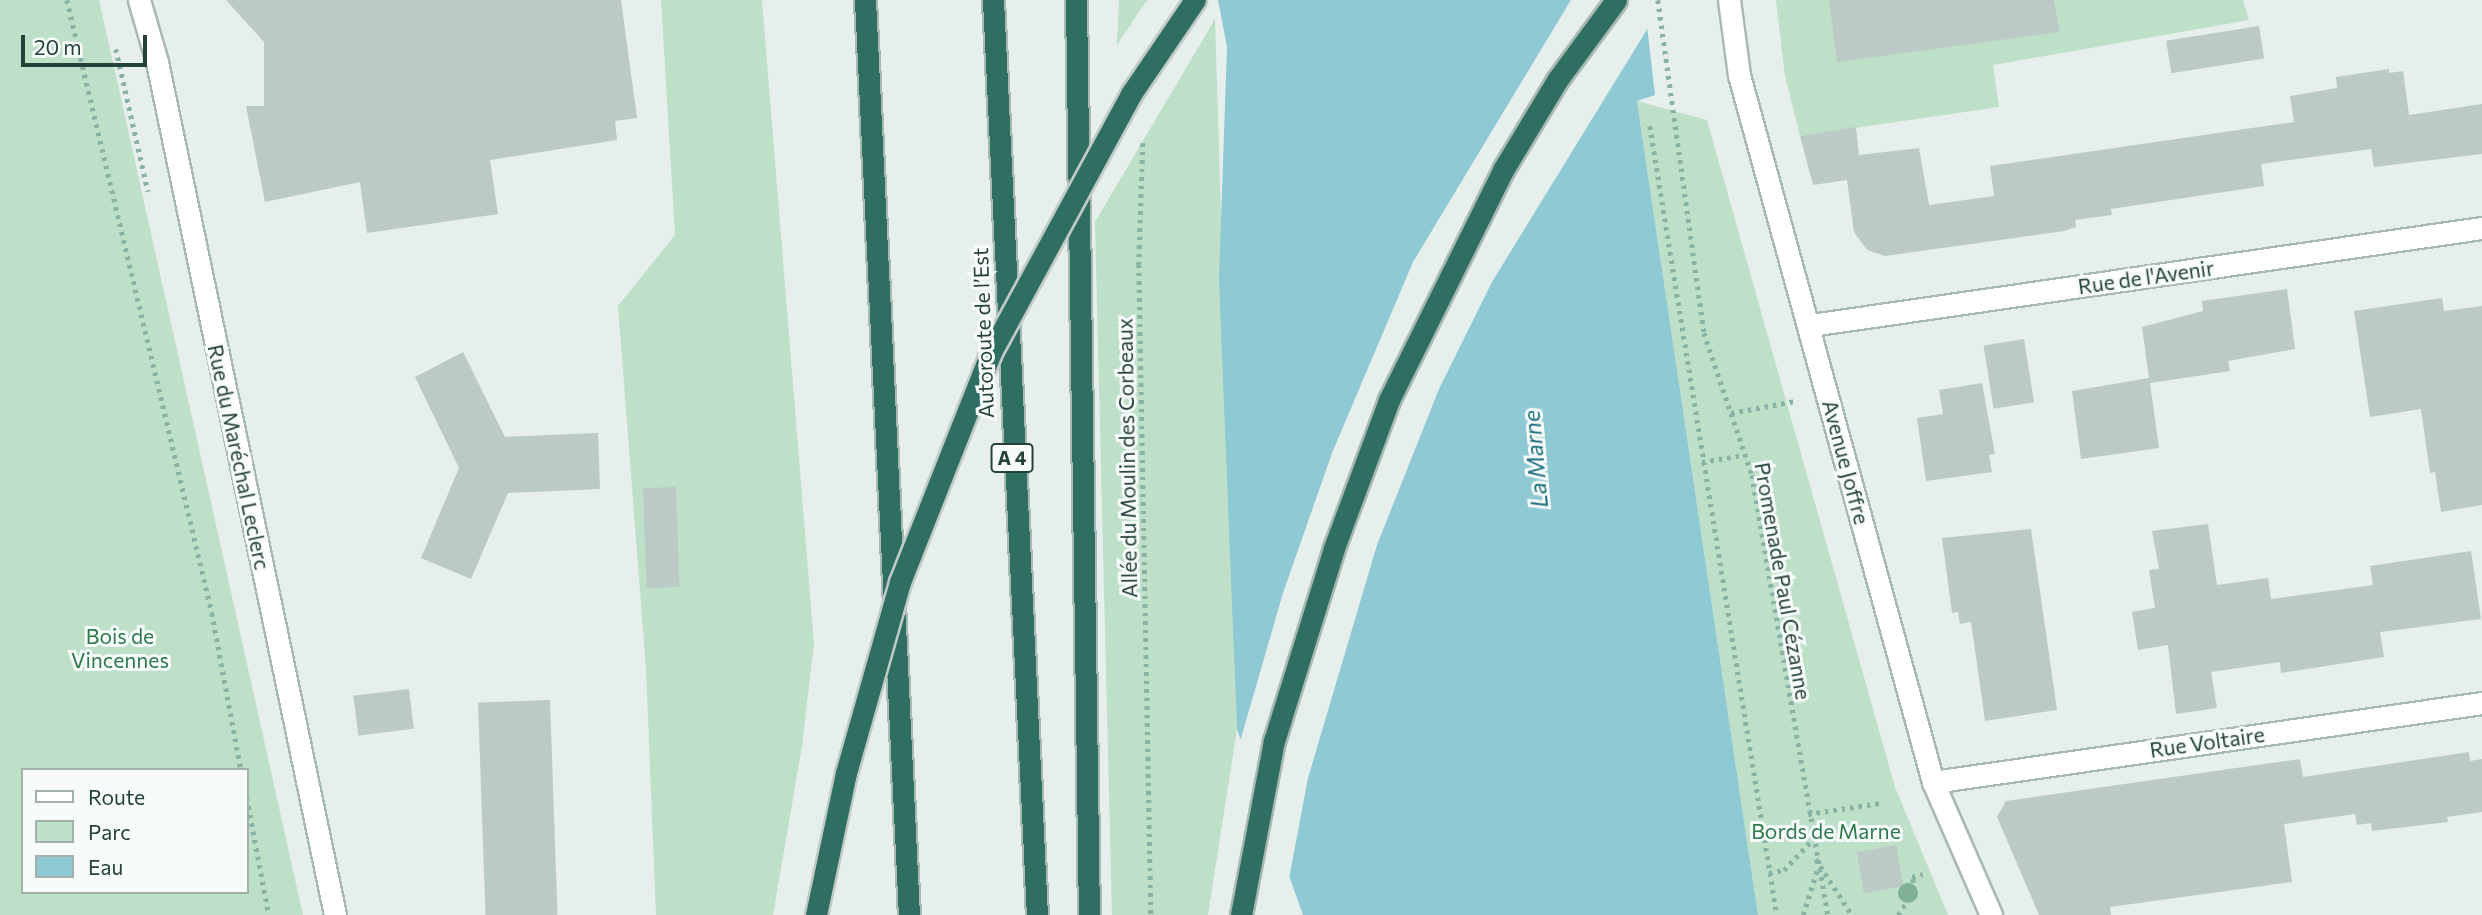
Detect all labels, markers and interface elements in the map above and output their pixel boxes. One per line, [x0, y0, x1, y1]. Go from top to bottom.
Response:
scale bar [24, 21, 150, 65]
text: 20 m [34, 34, 82, 59]
street label: Autoroute de l’Est [967, 247, 999, 419]
street label: Rue de l'Avenir [2076, 255, 2216, 299]
street label: Allée du Moulin des Corbeaux [1112, 318, 1142, 598]
street label: Rue du Maréchal Leclerc [203, 342, 275, 572]
street label: Avenue Joffre [1817, 397, 1875, 527]
water label: La Marne [1517, 409, 1553, 509]
road number: A 4 [989, 442, 1035, 474]
street label: Promenade Paul Cézanne [1750, 460, 1816, 702]
park label: Bois de Vincennes [71, 623, 169, 673]
street label: Rue Voltaire [2148, 721, 2266, 763]
legend [21, 768, 248, 894]
text: Route [88, 784, 145, 809]
park label: Bords de Marne [1751, 818, 1901, 844]
text: Parc [88, 819, 131, 844]
text: Eau [88, 854, 123, 879]

